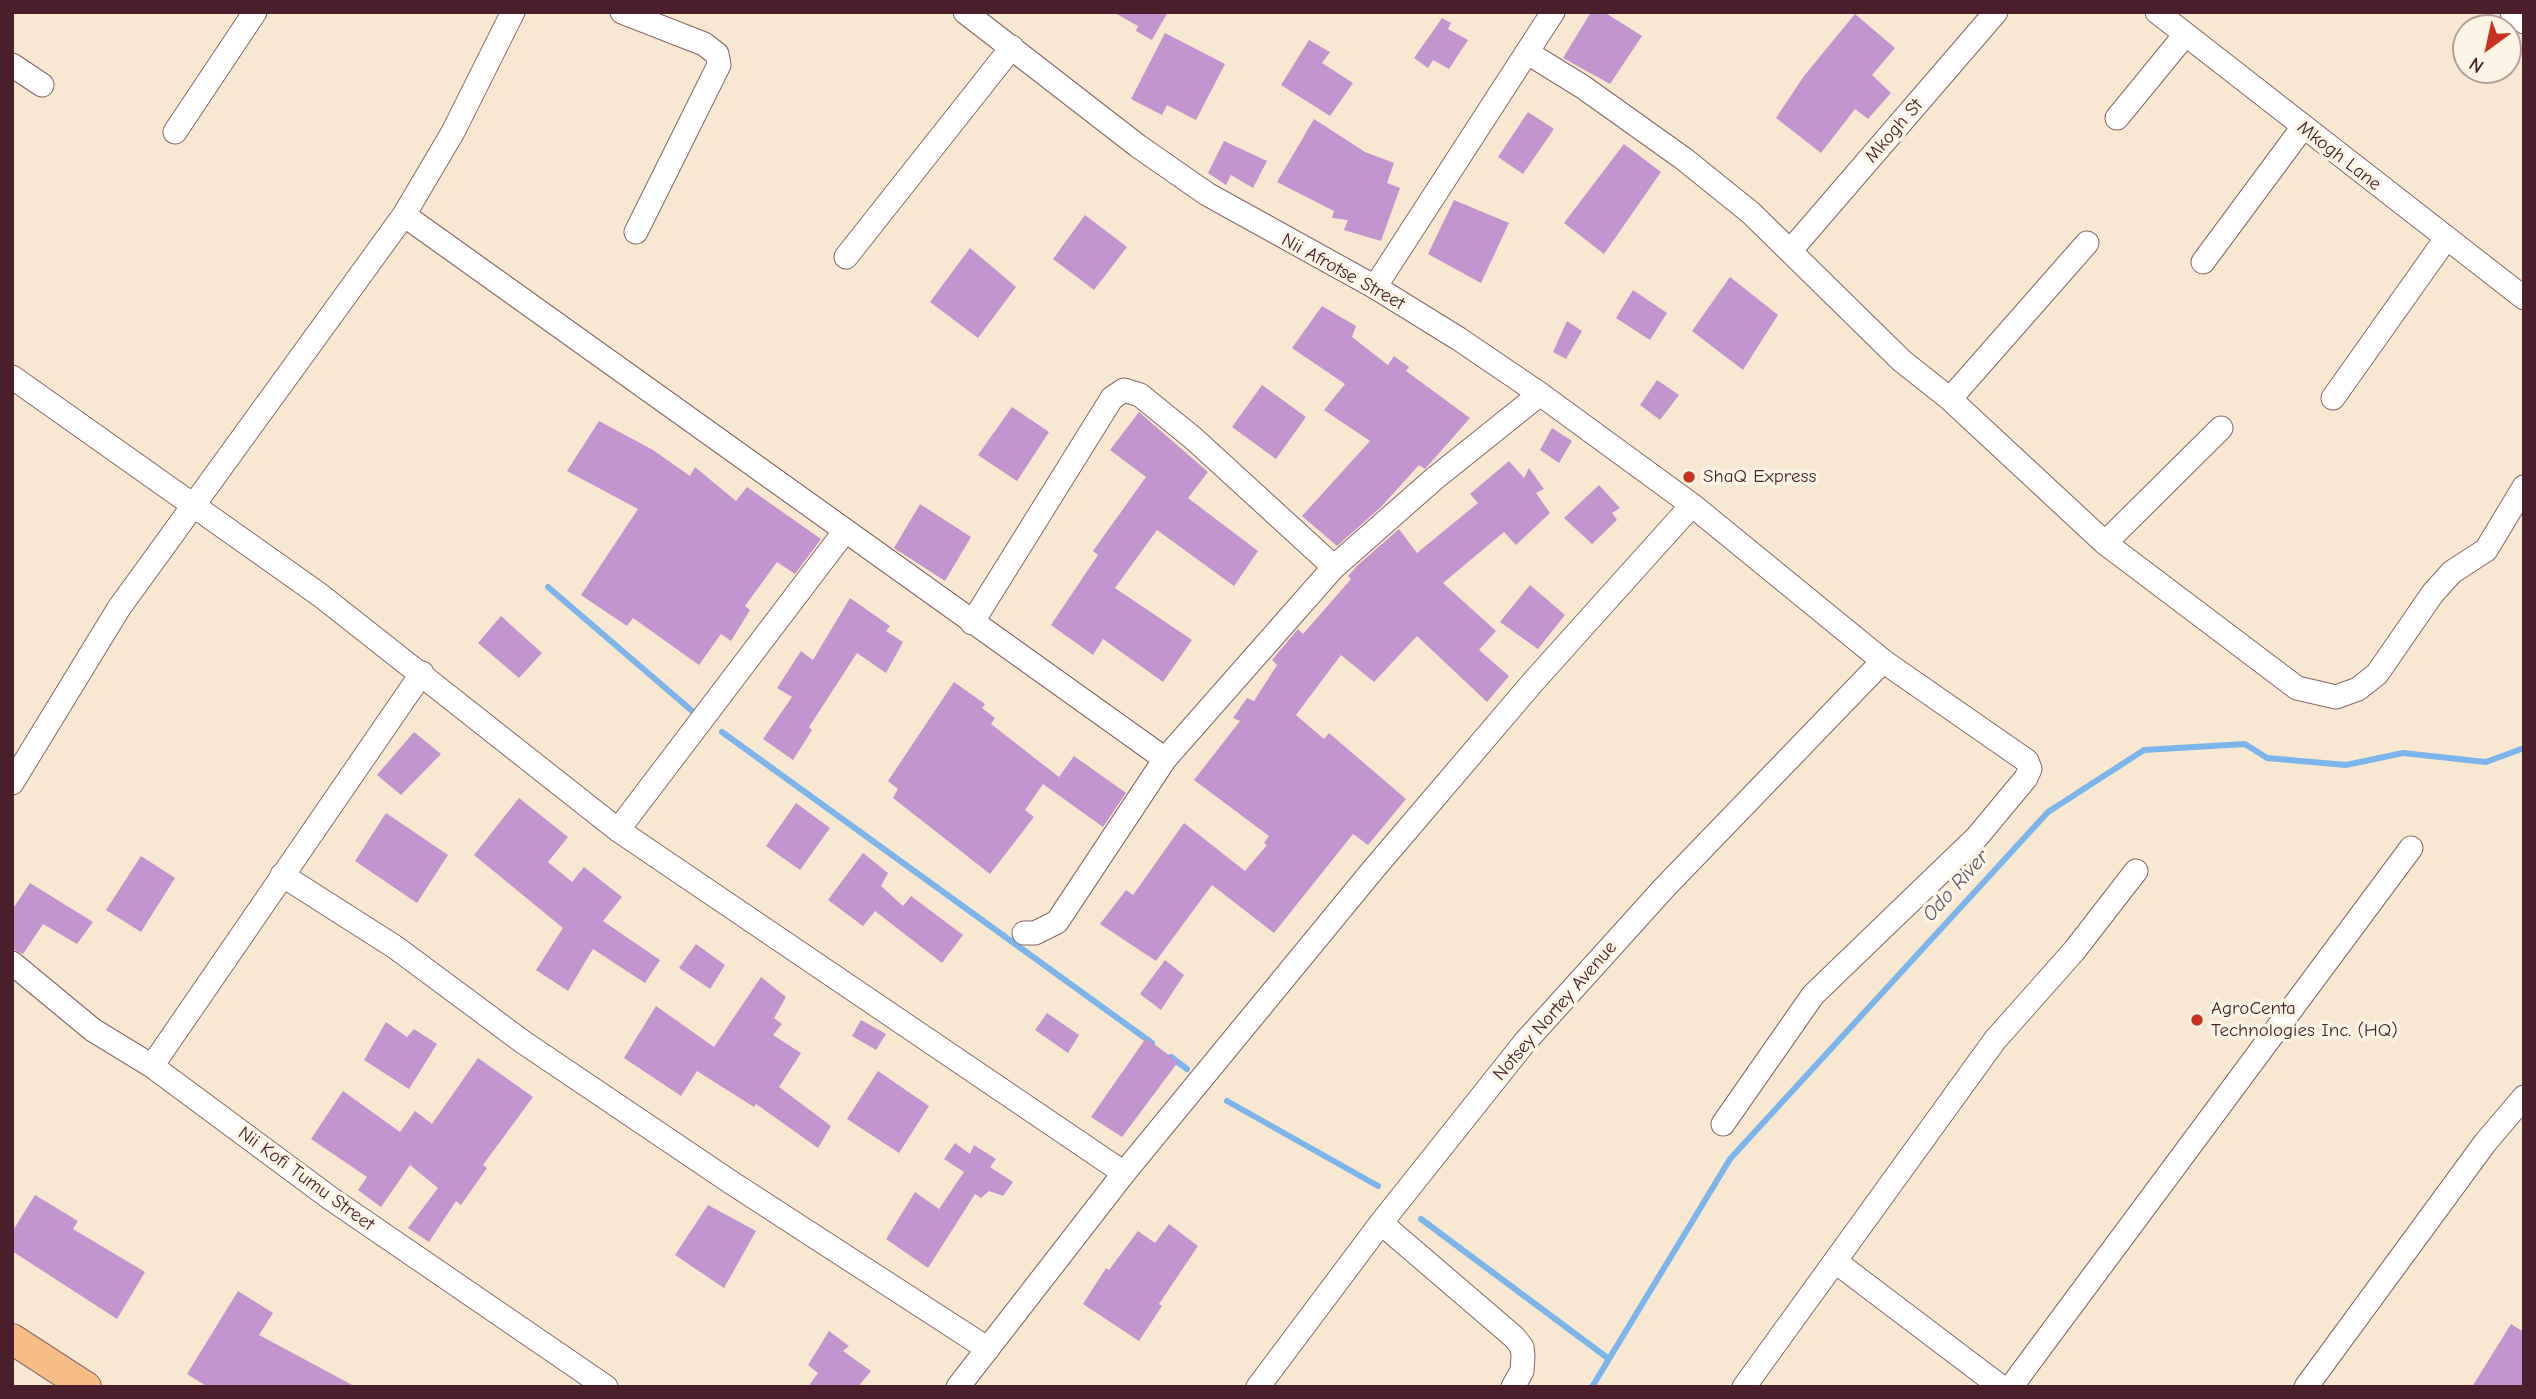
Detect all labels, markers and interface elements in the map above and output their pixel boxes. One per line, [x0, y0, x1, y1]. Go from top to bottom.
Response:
north arrow [2452, 14, 2522, 84]
text: N [2465, 52, 2488, 78]
street label: Mkogh St [1860, 94, 1928, 168]
street label: Mkogh Lane [2292, 116, 2386, 196]
street label: Nii Afrotse Street [1277, 229, 1409, 315]
place label: ShaQ Express [1703, 466, 1816, 488]
marker: ShaQ Express [1681, 469, 1697, 485]
water label: Odo River [1917, 845, 1995, 927]
street label: Notsey Nortey Avenue [1488, 937, 1622, 1085]
place label: AgroCenta Technologies Inc. (HQ) [2211, 998, 2398, 1042]
marker: AgroCenta Technologies Inc. (HQ) [2189, 1012, 2205, 1028]
street label: Nii Kofi Tumu Street [233, 1122, 379, 1236]

